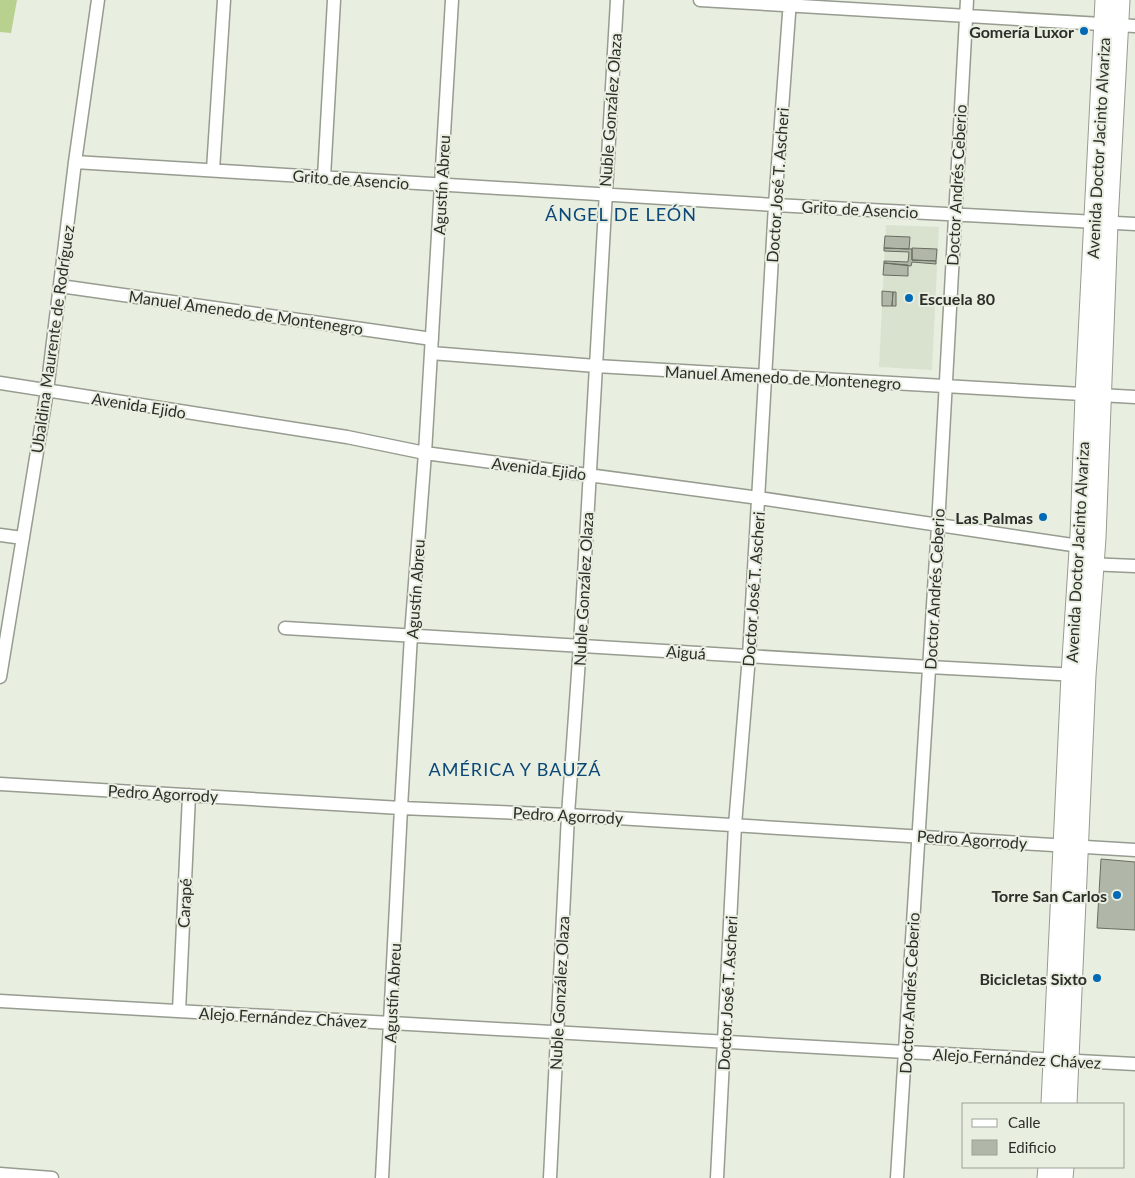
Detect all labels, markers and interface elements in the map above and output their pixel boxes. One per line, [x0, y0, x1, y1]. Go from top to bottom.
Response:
place label: Gomería Luxor [969, 22, 1074, 41]
marker: Gomería Luxor [1078, 25, 1090, 37]
street label: Nuble González Olaza [595, 32, 625, 188]
street label: Avenida Doctor Jacinto Alvariza [1083, 37, 1113, 259]
street label: Doctor Andrés Ceberio [942, 104, 970, 266]
street label: Doctor José T. Ascheri [762, 107, 792, 263]
street label: Agustín Abreu [429, 135, 453, 235]
street label: Grito de Asencio [292, 165, 410, 193]
street label: Grito de Asencio [801, 196, 919, 222]
district label: ÁNGEL DE LEÓN [545, 203, 697, 225]
street label: Ubaldina Maurente de Rodríguez [27, 224, 77, 454]
street label: Manuel Amenedo de Montenegro [128, 286, 364, 338]
place label: Escuela 80 [919, 289, 995, 308]
marker: Escuela 80 [903, 292, 915, 304]
street label: Manuel Amenedo de Montenegro [664, 361, 902, 393]
street label: Avenida Ejido [90, 388, 188, 422]
street label: Avenida Doctor Jacinto Alvariza [1062, 441, 1092, 663]
street label: Avenida Ejido [491, 453, 587, 483]
street label: Doctor Andrés Ceberio [920, 508, 948, 670]
place label: Las Palmas [955, 508, 1033, 527]
street label: Doctor José T. Ascheri [738, 511, 768, 667]
marker: Las Palmas [1037, 511, 1049, 523]
street label: Nuble González Olaza [569, 512, 597, 666]
street label: Agustín Abreu [402, 538, 428, 640]
street label: Aiguá [665, 641, 707, 663]
district label: AMÉRICA Y BAUZÁ [429, 758, 601, 780]
street label: Pedro Agorrody [107, 781, 219, 805]
street label: Pedro Agorrody [512, 803, 624, 827]
street label: Pedro Agorrody [916, 826, 1028, 852]
street label: Carapé [173, 878, 195, 928]
place label: Torre San Carlos [991, 886, 1107, 905]
marker: Torre San Carlos [1111, 889, 1123, 901]
street label: Doctor Andrés Ceberio [895, 912, 923, 1074]
street label: Doctor José T. Ascheri [713, 915, 741, 1071]
street label: Nuble González Olaza [545, 916, 573, 1070]
street label: Agustín Abreu [380, 943, 404, 1043]
place label: Bicicletas Sixto [979, 969, 1087, 988]
marker: Bicicletas Sixto [1091, 972, 1103, 984]
street label: Alejo Fernández Chávez [198, 1003, 368, 1031]
street label: Alejo Fernández Chávez [932, 1044, 1102, 1072]
legend [962, 1103, 1125, 1168]
text: Calle [1008, 1113, 1041, 1131]
text: Edificio [1008, 1138, 1056, 1156]

